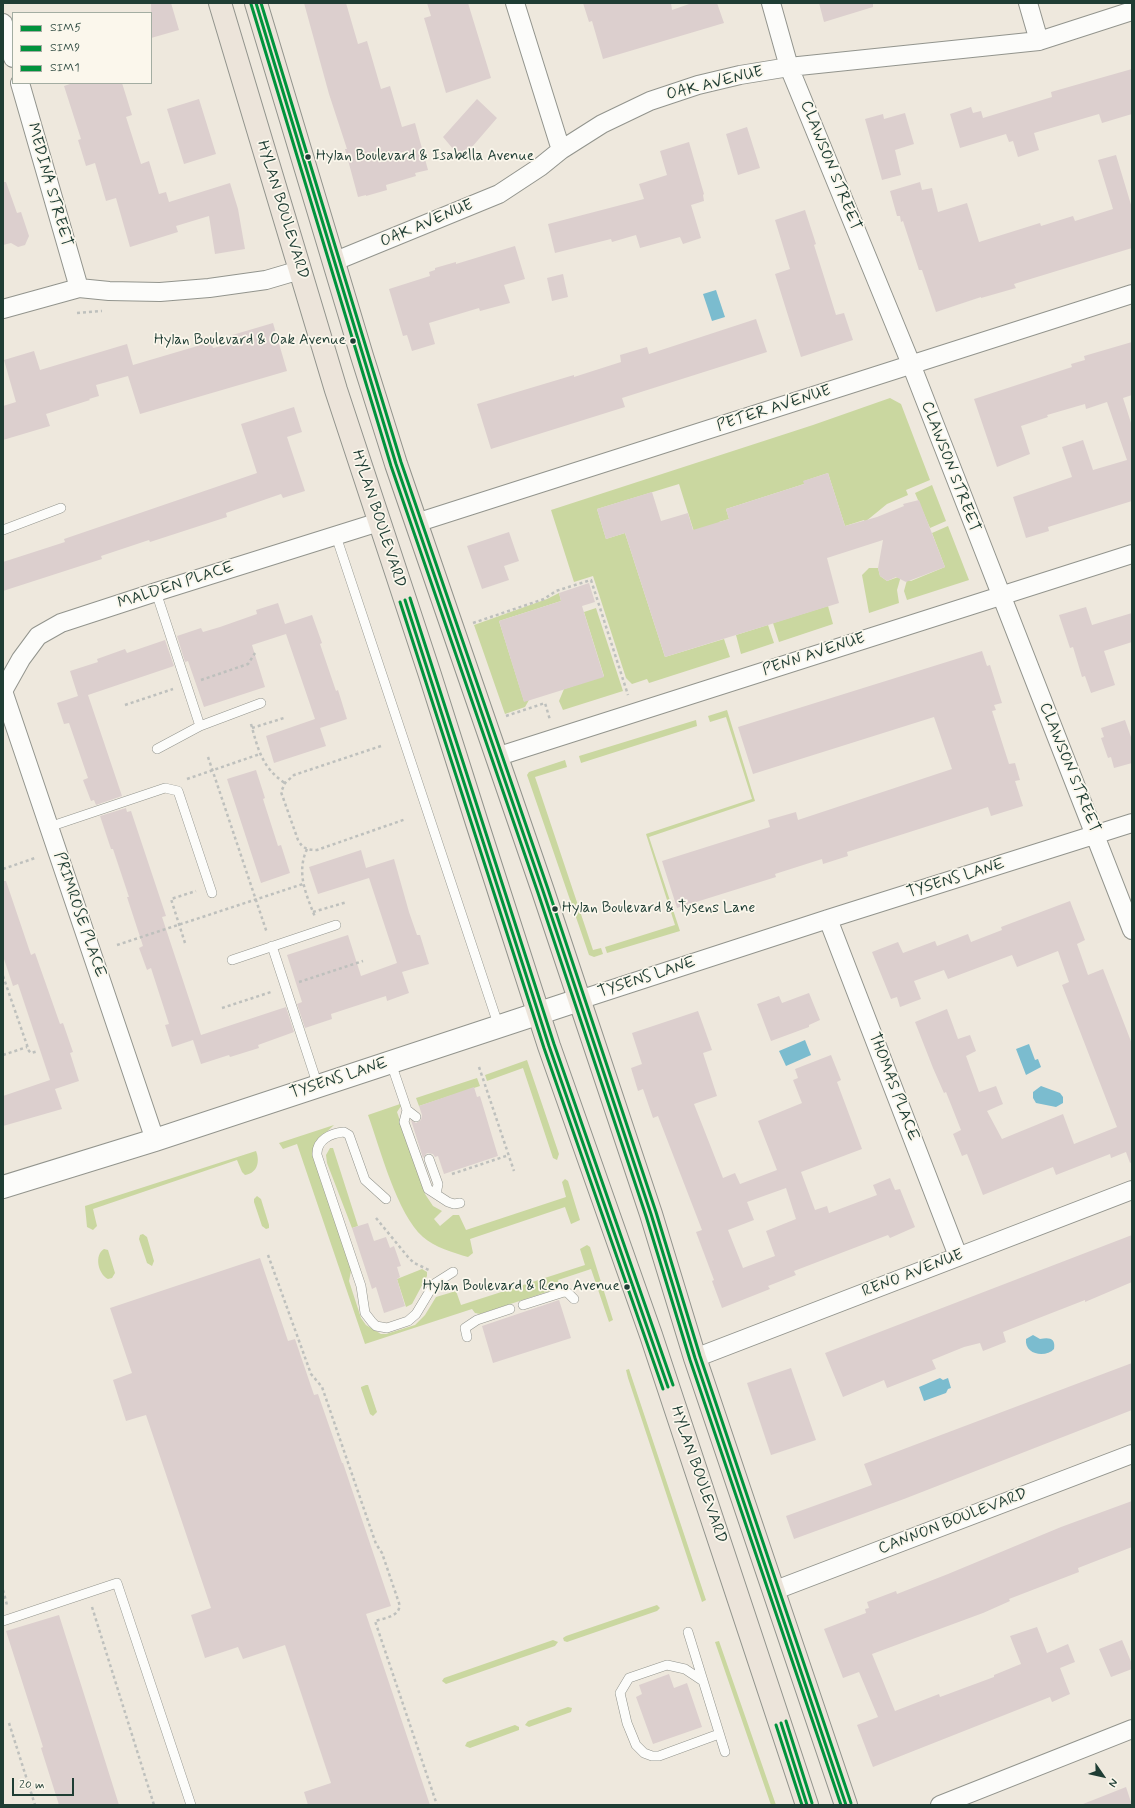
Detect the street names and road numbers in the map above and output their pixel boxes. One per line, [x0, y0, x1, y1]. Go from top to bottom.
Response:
street label: OAK AVENUE [665, 63, 765, 105]
street label: CLAWSON STREET [795, 98, 865, 234]
street label: MEDINA STREET [22, 121, 76, 249]
street label: HYLAN BOULEVARD [252, 138, 312, 282]
street label: OAK AVENUE [378, 196, 476, 252]
street label: PETER AVENUE [715, 382, 833, 436]
street label: CLAWSON STREET [916, 399, 984, 535]
street label: HYLAN BOULEVARD [347, 448, 409, 590]
street label: MALDEN PLACE [116, 558, 236, 614]
street label: PENN AVENUE [760, 629, 868, 681]
street label: CLAWSON STREET [1034, 700, 1104, 836]
street label: PRIMROSE PLACE [49, 850, 109, 980]
street label: TYSENS LANE [905, 855, 1007, 903]
street label: TYSENS LANE [596, 953, 698, 1003]
street label: THOMAS PLACE [864, 1030, 922, 1144]
street label: TYSENS LANE [288, 1054, 390, 1104]
street label: RENO AVENUE [860, 1246, 966, 1302]
street label: HYLAN BOULEVARD [666, 1404, 730, 1546]
street label: CANNON BOULEVARD [876, 1485, 1030, 1559]

